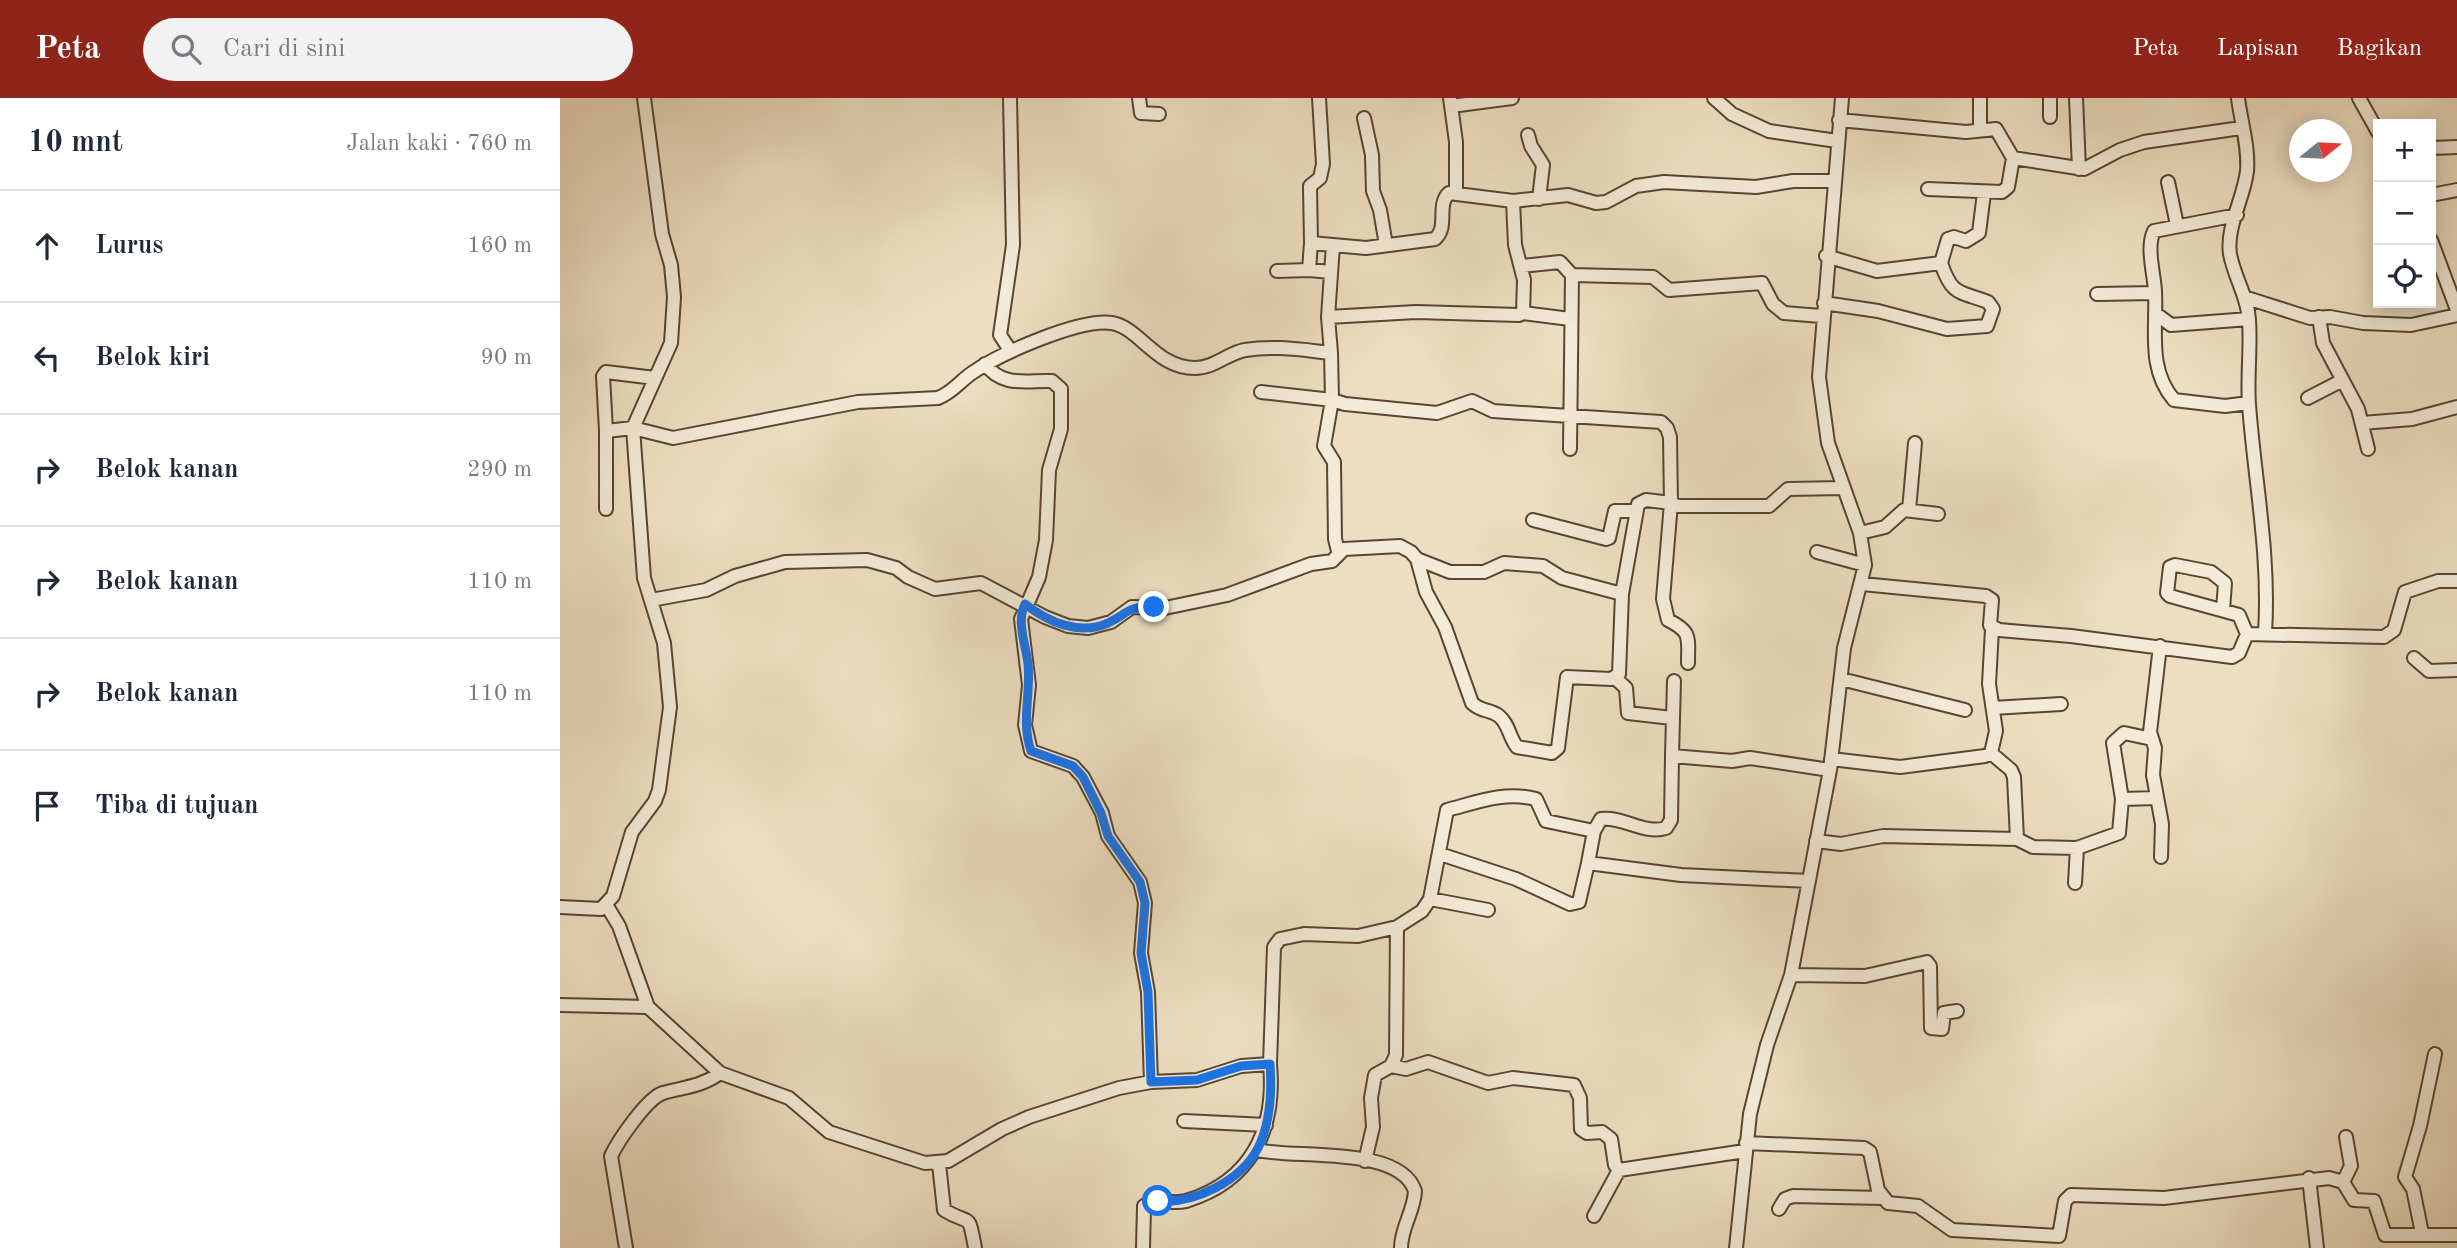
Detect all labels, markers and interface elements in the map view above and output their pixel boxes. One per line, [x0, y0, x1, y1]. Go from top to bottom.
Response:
search box [143, 18, 633, 81]
icon: search [167, 30, 205, 68]
text: Peta [35, 33, 101, 66]
text: Cari di sini [223, 36, 345, 62]
text: Peta [2132, 37, 2179, 61]
text: Lapisan [2217, 37, 2299, 61]
text: Bagikan [2337, 37, 2422, 61]
north arrow [2289, 119, 2352, 182]
map controls [2373, 119, 2436, 308]
button: + [2373, 119, 2436, 182]
text: 10 mnt [28, 128, 123, 158]
text: Jalan kaki · 760 m [346, 132, 532, 155]
button: − [2373, 182, 2436, 245]
icon: ahead [28, 227, 66, 265]
text: Lurus [95, 233, 163, 259]
text: 160 m [467, 234, 532, 257]
button: locate [2373, 245, 2436, 308]
icon: left [28, 339, 66, 377]
text: Belok kiri [95, 345, 210, 371]
text: 90 m [481, 346, 532, 369]
icon: right [28, 451, 66, 489]
text: Belok kanan [95, 457, 239, 483]
text: 290 m [467, 458, 532, 481]
icon: right [28, 563, 66, 601]
text: Belok kanan [95, 569, 239, 595]
text: 110 m [467, 570, 532, 593]
route end [1138, 591, 1169, 622]
icon: right [28, 675, 66, 713]
text: Belok kanan [95, 681, 239, 707]
text: 110 m [467, 682, 532, 705]
icon: arrive [28, 787, 66, 825]
text: Tiba di tujuan [95, 793, 259, 819]
route start [1142, 1185, 1173, 1216]

